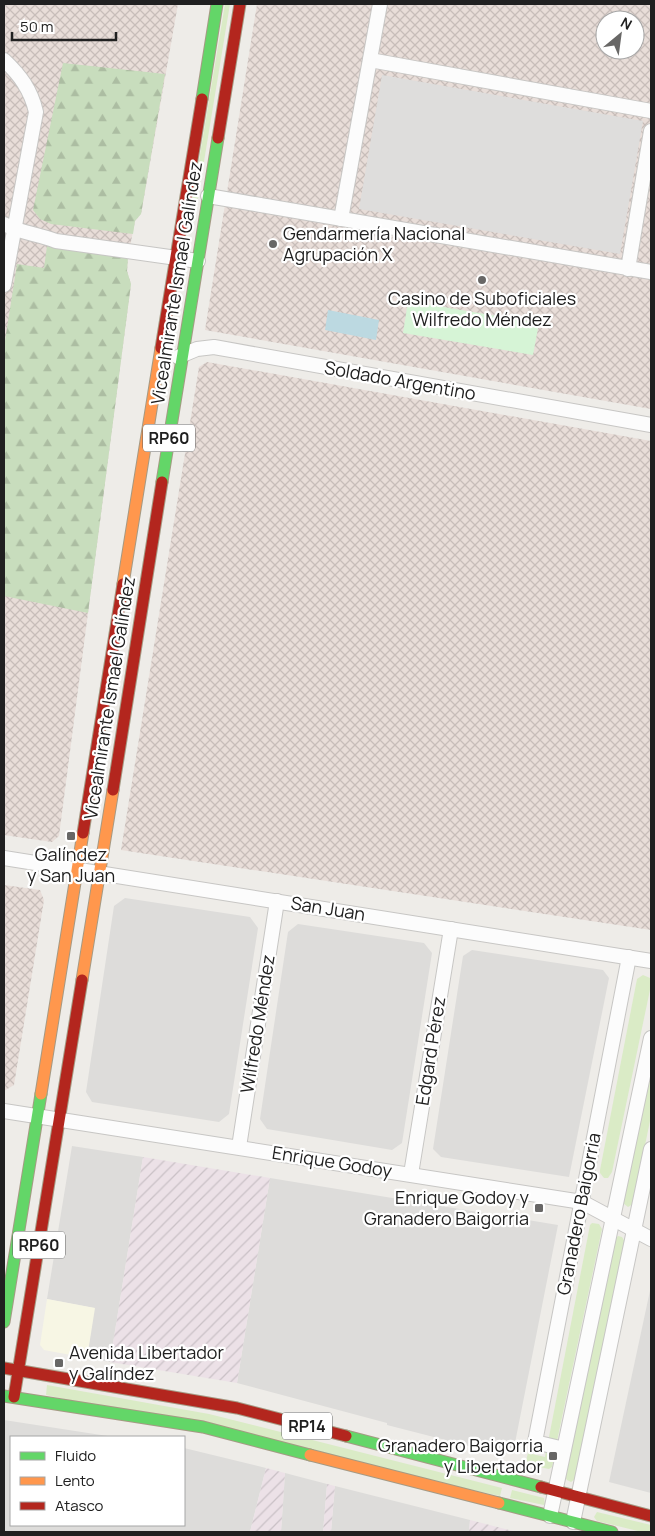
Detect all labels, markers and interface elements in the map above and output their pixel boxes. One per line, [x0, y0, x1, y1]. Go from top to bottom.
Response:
scale bar [12, 10, 116, 42]
north arrow [595, 10, 645, 60]
text: N [618, 12, 636, 34]
text: 50 m [20, 16, 54, 37]
street label: Vicealmirante Ismael Galíndez [145, 160, 207, 406]
place label: Gendarmería Nacional Agrupación X [283, 221, 466, 266]
marker: Gendarmería Nacional Agrupación X [267, 238, 279, 250]
marker: Casino de Suboficiales Wilfredo Méndez [476, 274, 488, 286]
place label: Casino de Suboficiales Wilfredo Méndez [388, 286, 576, 331]
street label: Soldado Argentino [323, 355, 478, 405]
road number: RP60 [143, 424, 195, 452]
street label: Vicealmirante Ismael Galíndez [78, 575, 140, 821]
marker: Galíndez y San Juan [65, 830, 77, 842]
place label: Galíndez y San Juan [27, 842, 115, 887]
street label: San Juan [289, 890, 367, 926]
street label: Wilfredo Méndez [234, 953, 280, 1095]
street label: Edgard Pérez [410, 995, 450, 1107]
street label: Granadero Baigorria [550, 1131, 606, 1297]
street label: Enrique Godoy [271, 1140, 394, 1182]
place label: Enrique Godoy y Granadero Baigorria [364, 1185, 529, 1230]
marker: Enrique Godoy y Granadero Baigorria [533, 1202, 545, 1214]
road number: RP60 [13, 1232, 65, 1258]
place label: Avenida Libertador y Galíndez [69, 1340, 224, 1385]
marker: Avenida Libertador y Galíndez [53, 1357, 65, 1369]
road number: RP14 [282, 1412, 332, 1440]
place label: Granadero Baigorria y Libertador [378, 1433, 544, 1478]
legend [10, 1436, 185, 1526]
text: Fluido [55, 1445, 96, 1466]
marker: Granadero Baigorria y Libertador [547, 1450, 559, 1462]
text: Lento [55, 1470, 95, 1491]
text: Atasco [55, 1495, 103, 1516]

